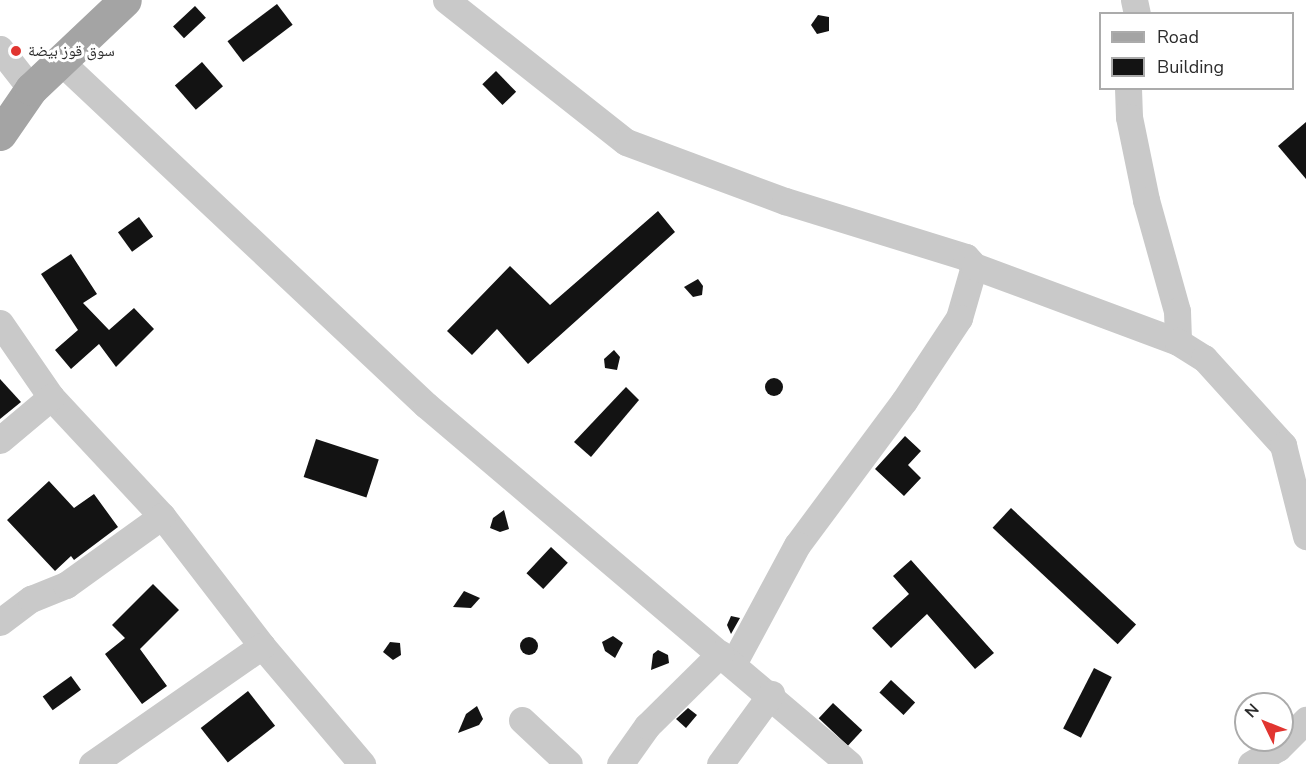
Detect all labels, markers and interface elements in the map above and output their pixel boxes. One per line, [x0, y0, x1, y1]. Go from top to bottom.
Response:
legend [1099, 12, 1294, 90]
text: Road [1157, 25, 1199, 49]
place label: سوق قوز بيضة [28, 41, 115, 61]
marker: سوق قوز بيضة [9, 44, 23, 58]
text: Building [1157, 55, 1224, 79]
north arrow [1234, 692, 1294, 752]
text: N [1240, 699, 1264, 723]

